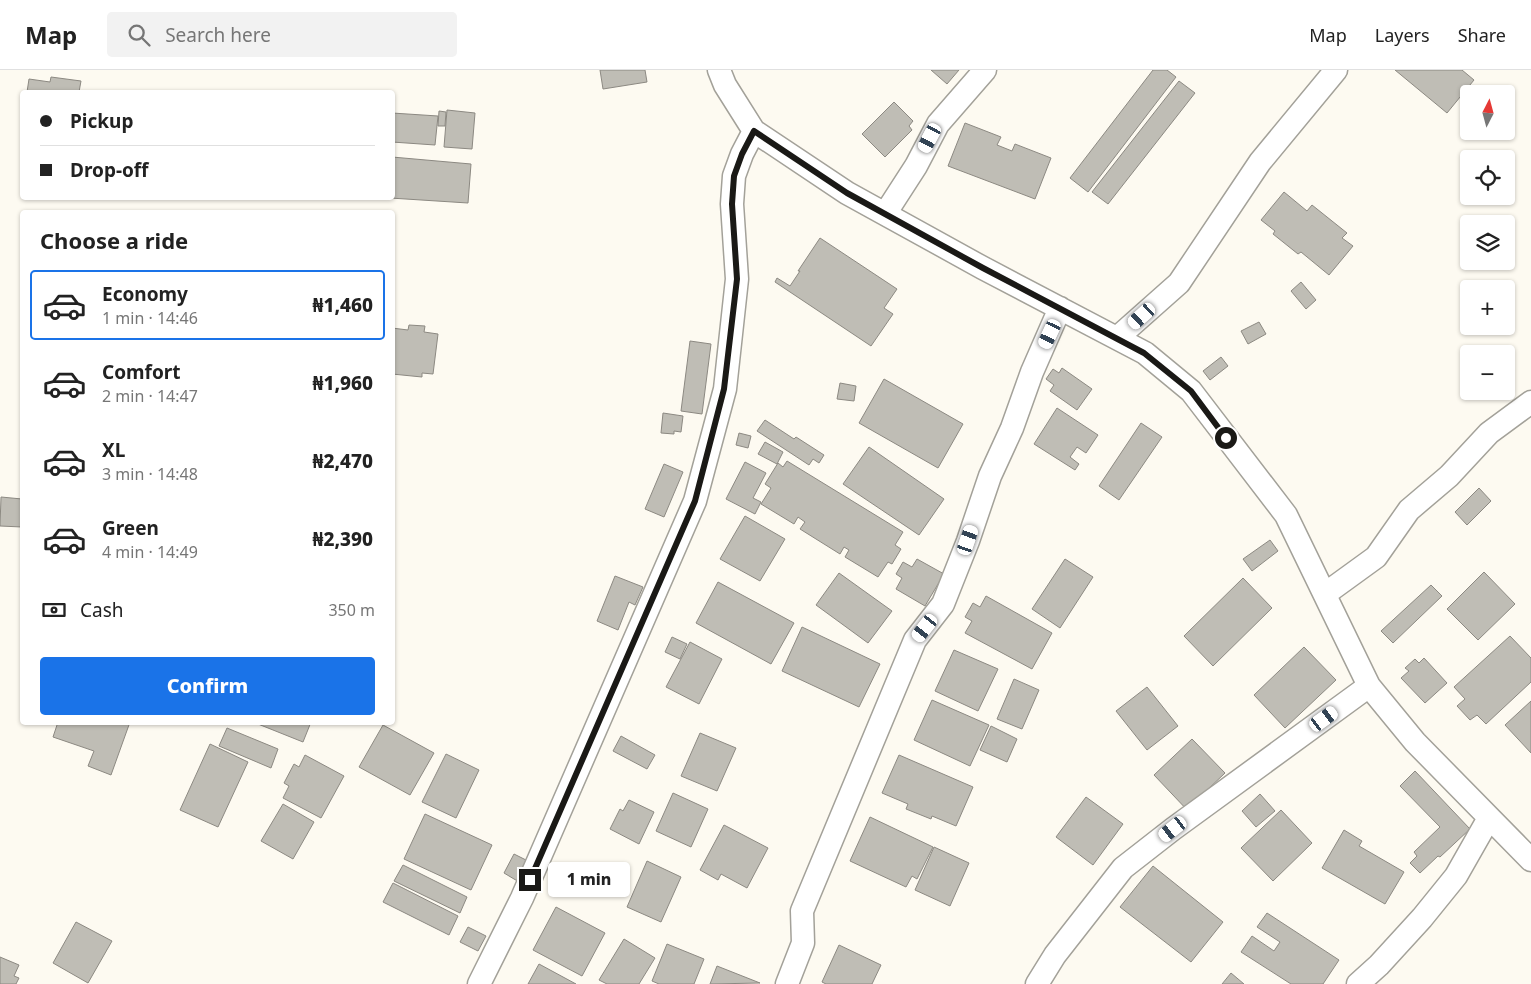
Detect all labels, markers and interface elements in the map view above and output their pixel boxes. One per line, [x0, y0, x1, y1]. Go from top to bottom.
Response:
search box [107, 12, 457, 57]
text: Map [25, 18, 77, 51]
icon: search [125, 21, 153, 49]
text: Search here [165, 22, 271, 48]
text: Map [1309, 23, 1347, 47]
text: Layers [1375, 23, 1430, 47]
text: Share [1458, 23, 1506, 47]
north arrow [1460, 85, 1515, 140]
map controls [1460, 85, 1515, 400]
text: Pickup [70, 108, 133, 134]
car [916, 121, 943, 155]
button: locate [1460, 150, 1515, 205]
text: Drop-off [70, 157, 149, 183]
button: layers [1460, 215, 1515, 270]
text: Choose a ride [40, 225, 188, 255]
button: + [1460, 280, 1515, 335]
text: Economy [102, 281, 188, 307]
icon: car [42, 283, 87, 328]
text: ₦1,460 [313, 292, 373, 318]
car [1125, 300, 1158, 332]
text: 1 min · 14:46 [102, 307, 198, 329]
car [1036, 317, 1063, 351]
button: − [1460, 345, 1515, 400]
text: Comfort [102, 359, 181, 385]
icon: car [42, 361, 87, 406]
text: ₦1,960 [313, 370, 373, 396]
text: 2 min · 14:47 [102, 385, 198, 407]
route start [1215, 427, 1237, 449]
text: XL [102, 437, 125, 463]
icon: car [42, 439, 87, 484]
text: ₦2,470 [313, 448, 373, 474]
text: 3 min · 14:48 [102, 463, 198, 485]
text: Green [102, 515, 159, 541]
icon: car [42, 517, 87, 562]
car [956, 523, 979, 557]
text: ₦2,390 [313, 526, 373, 552]
text: 4 min · 14:49 [102, 541, 198, 563]
icon: cash [40, 596, 68, 624]
text: Cash [80, 597, 124, 623]
text: 350 m [328, 599, 375, 621]
car [909, 612, 940, 644]
button: Confirm [40, 657, 375, 715]
car [1307, 704, 1340, 734]
car [1156, 814, 1189, 844]
callout: 1 min [548, 862, 630, 898]
text: 1 min [567, 868, 611, 890]
route end [519, 869, 541, 891]

